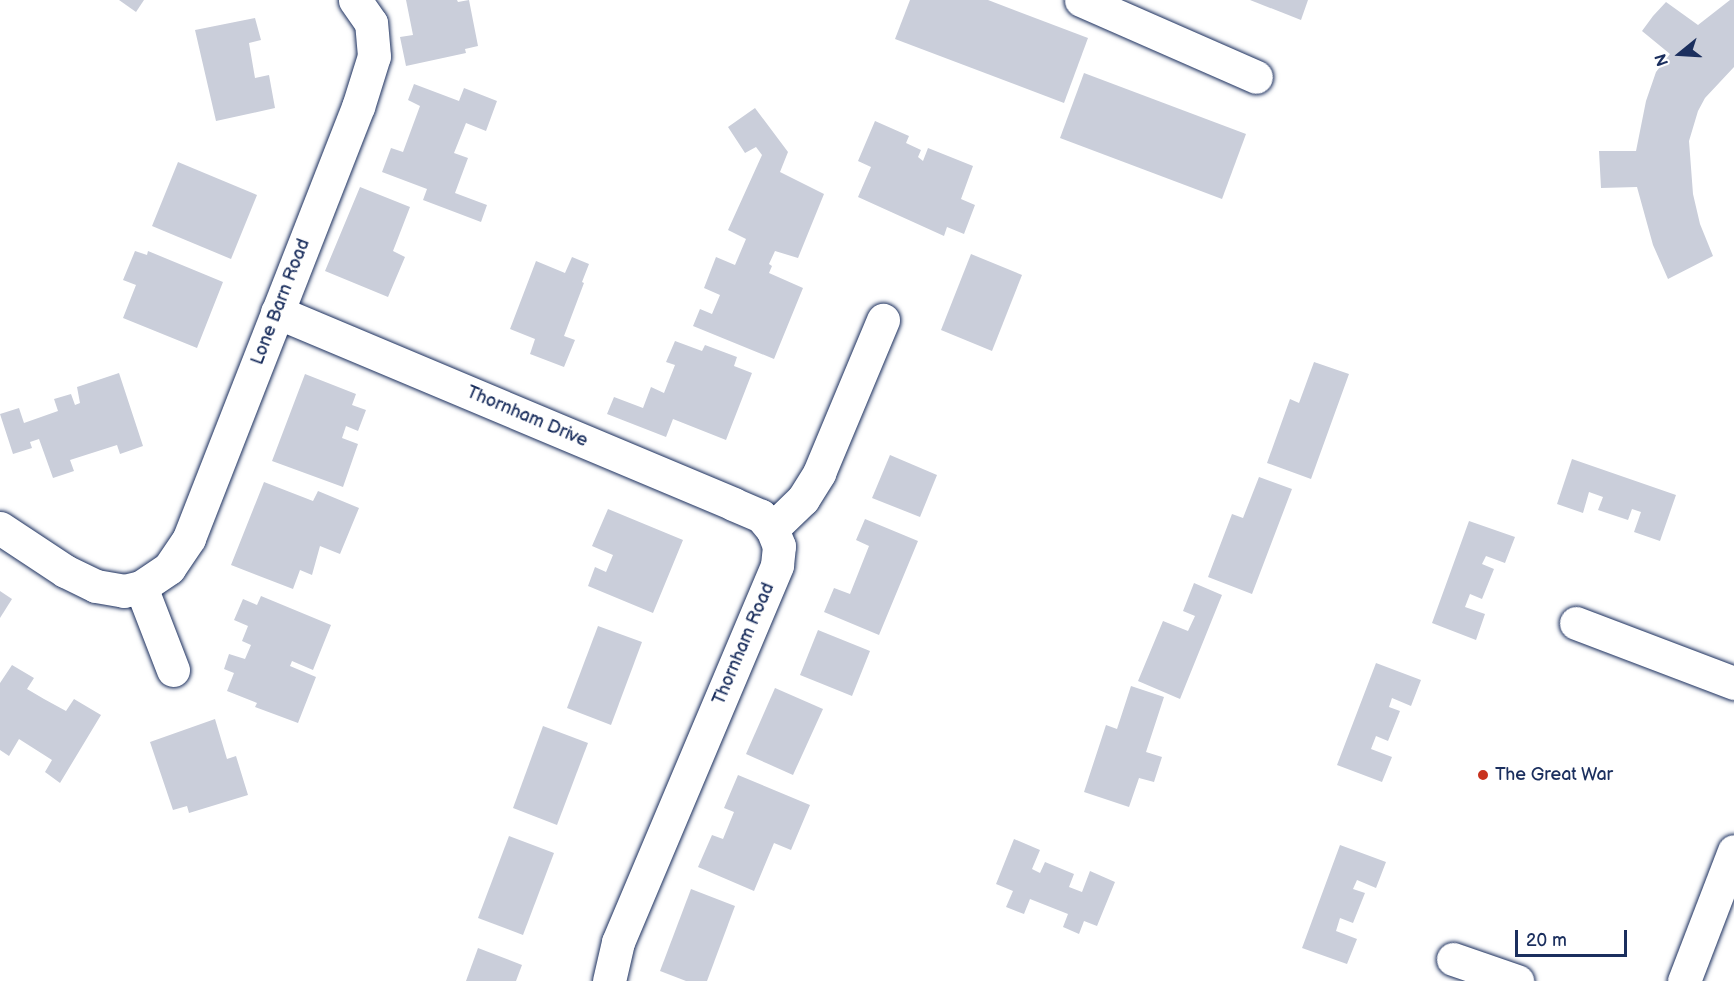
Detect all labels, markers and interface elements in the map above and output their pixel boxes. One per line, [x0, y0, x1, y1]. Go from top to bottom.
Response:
north arrow [1650, 24, 1710, 84]
text: N [1652, 51, 1673, 68]
street label: Lone Barn Road [247, 236, 315, 368]
street label: Thornham Drive [463, 382, 591, 452]
street label: Thornham Road [709, 580, 779, 708]
place label: The Great War [1495, 764, 1614, 786]
marker: The Great War [1476, 768, 1490, 782]
scale bar [1518, 918, 1630, 956]
text: 20 m [1526, 930, 1567, 951]

